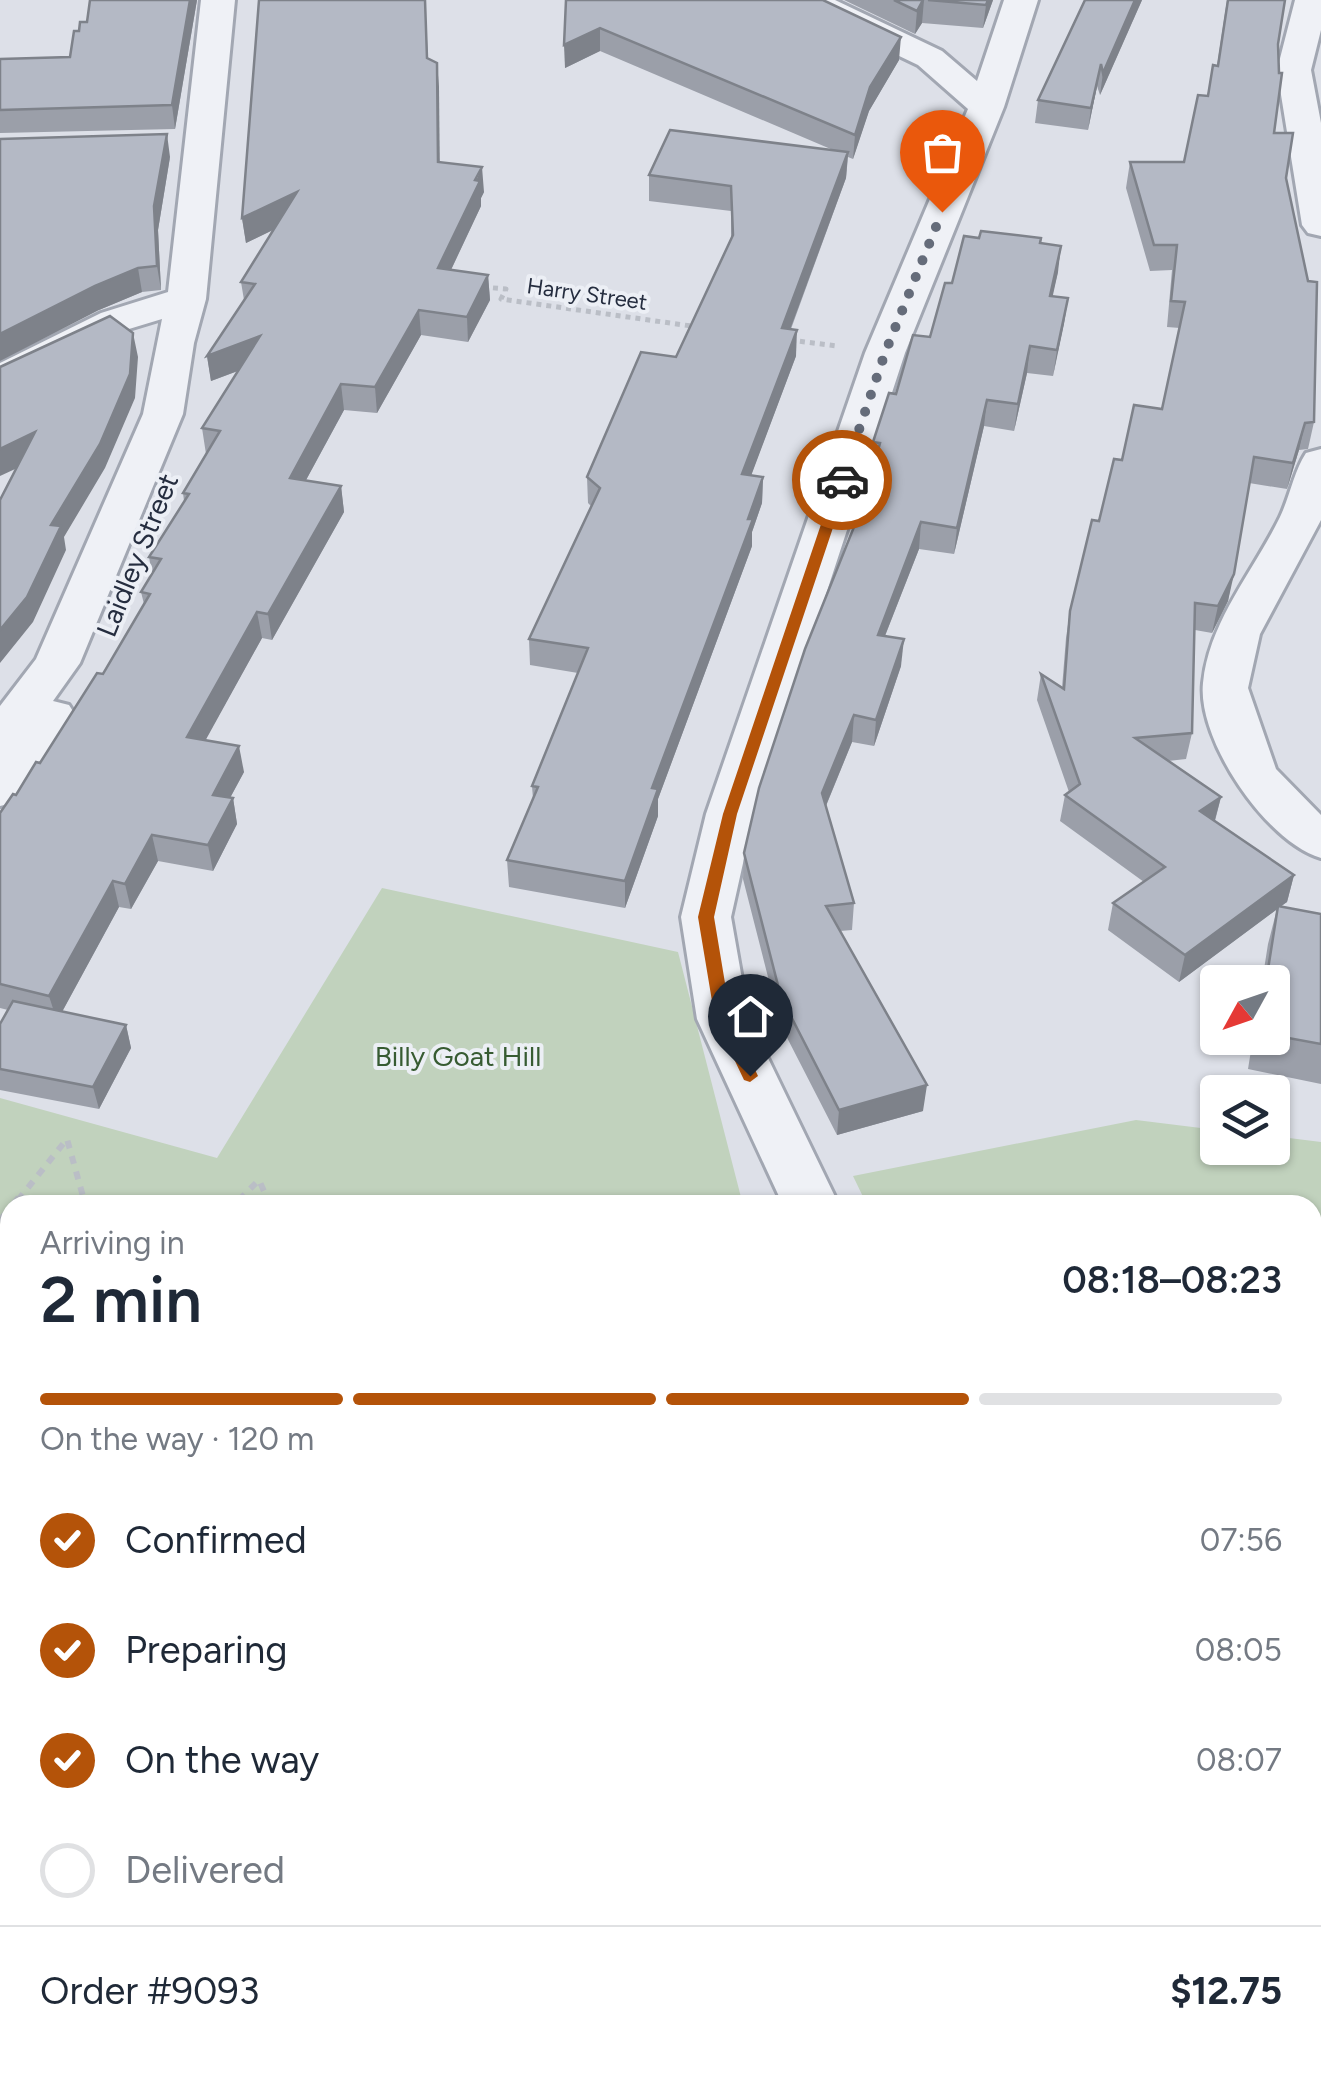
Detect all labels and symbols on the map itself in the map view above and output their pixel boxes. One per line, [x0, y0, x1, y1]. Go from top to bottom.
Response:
pin [900, 110, 985, 213]
street label: Harry Street [525, 272, 649, 316]
courier [792, 430, 892, 530]
street label: Laidley Street [89, 468, 185, 642]
north arrow [1200, 965, 1290, 1055]
pin [708, 974, 793, 1077]
park label: Billy Goat Hill [375, 1039, 541, 1073]

